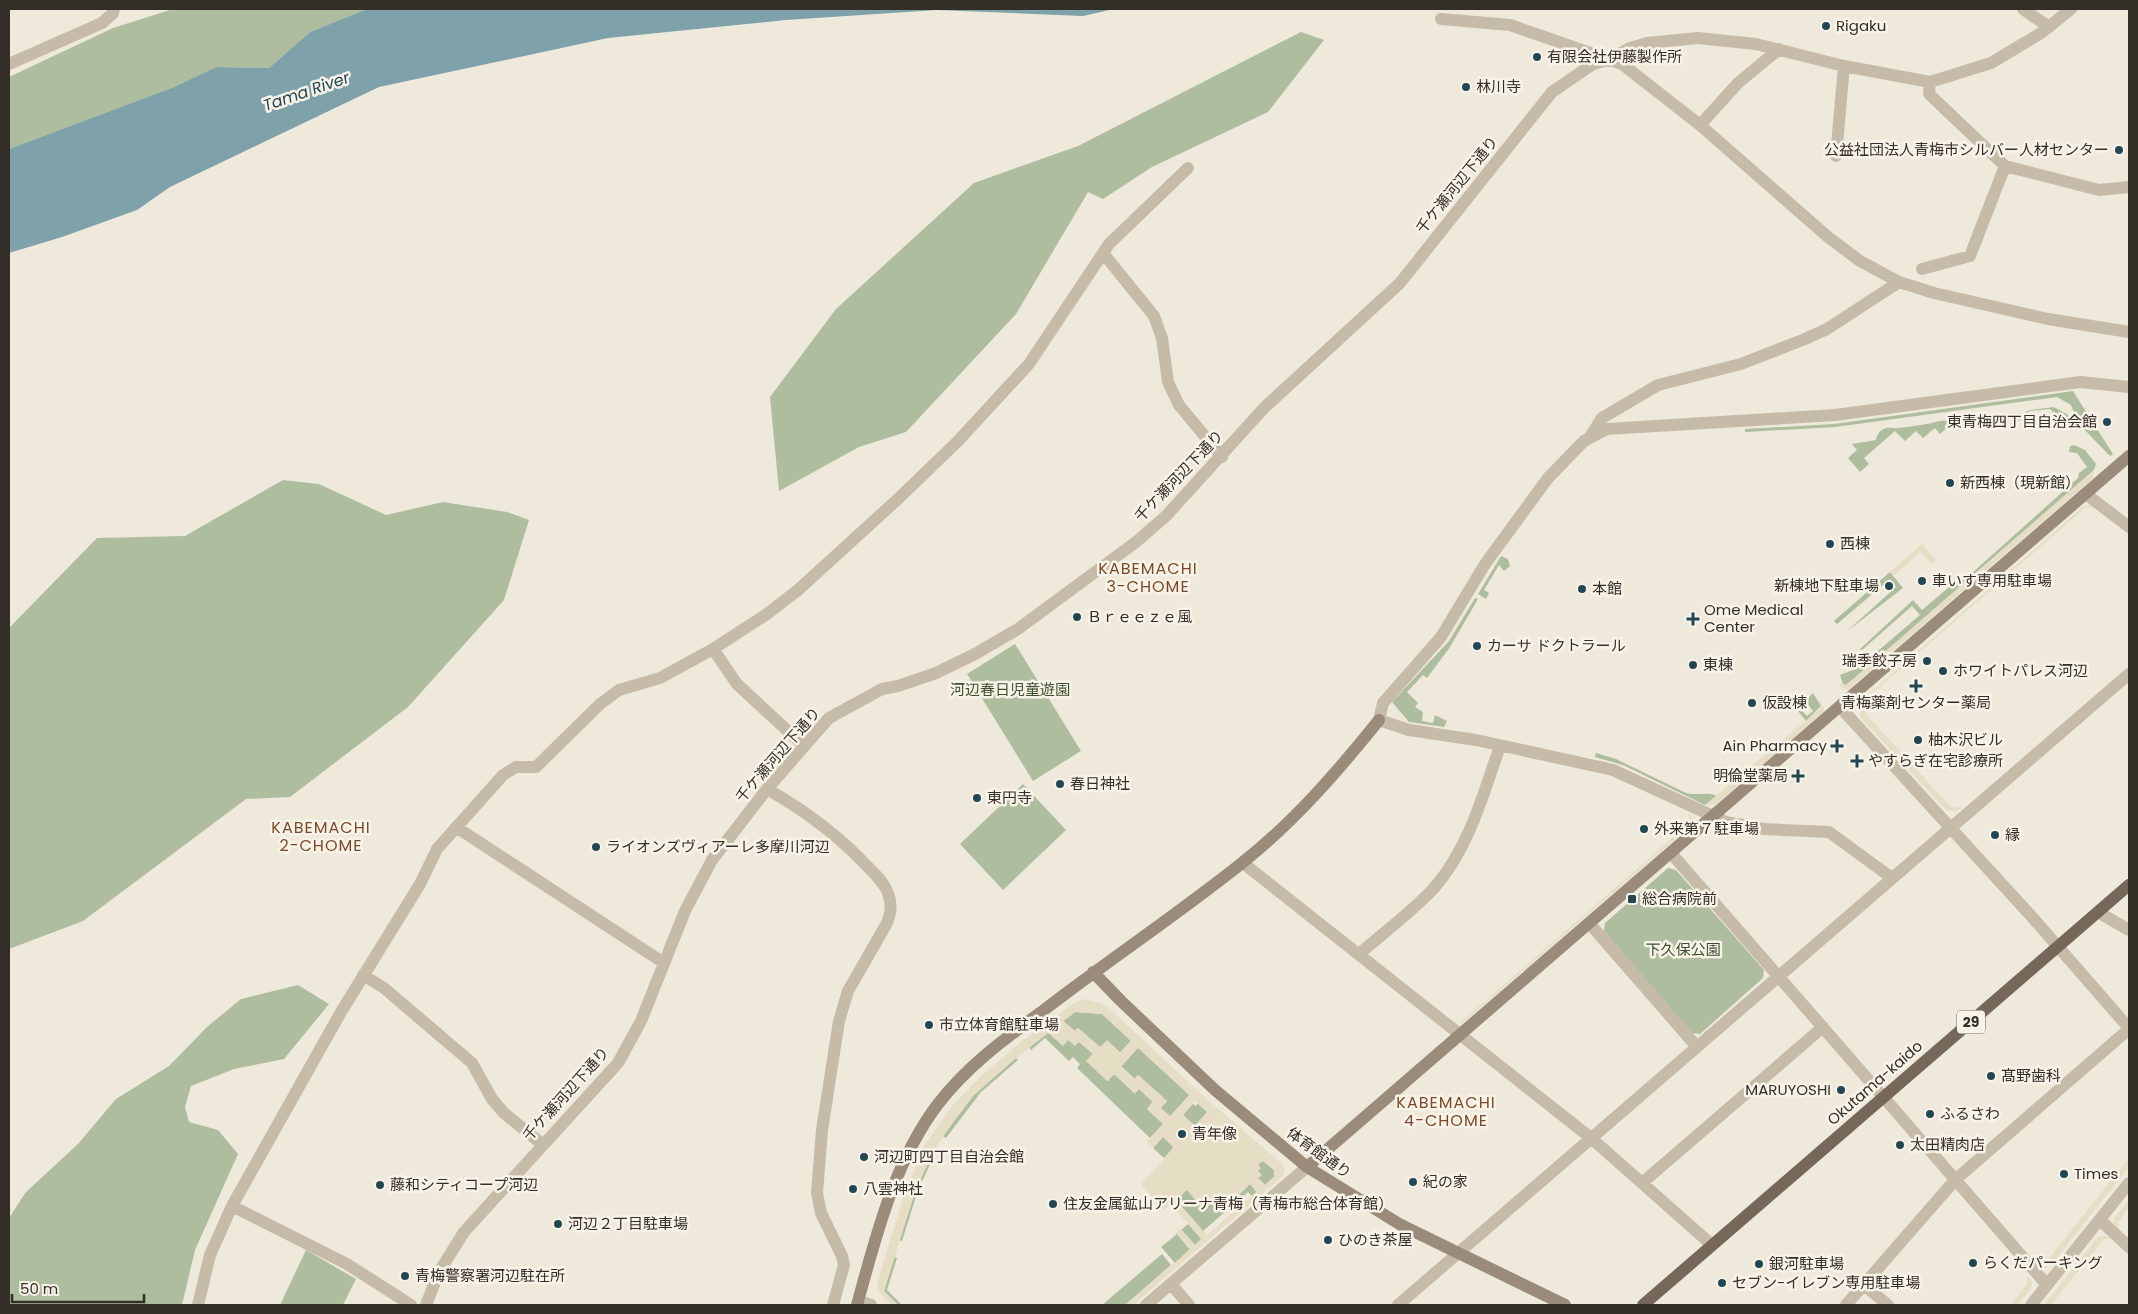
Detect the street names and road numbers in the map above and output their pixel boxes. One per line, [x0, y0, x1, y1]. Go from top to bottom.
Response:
street label: 千ケ瀬河辺下通り [1411, 131, 1503, 238]
street label: 千ケ瀬河辺下通り [1129, 425, 1228, 526]
street label: 千ケ瀬河辺下通り [730, 702, 825, 807]
road number: 29 [1957, 1010, 1985, 1034]
street label: Okutama-kaido [1823, 1035, 1927, 1130]
street label: 千ケ瀬河辺下通り [518, 1042, 614, 1145]
street label: 体育館通り [1283, 1122, 1356, 1183]

